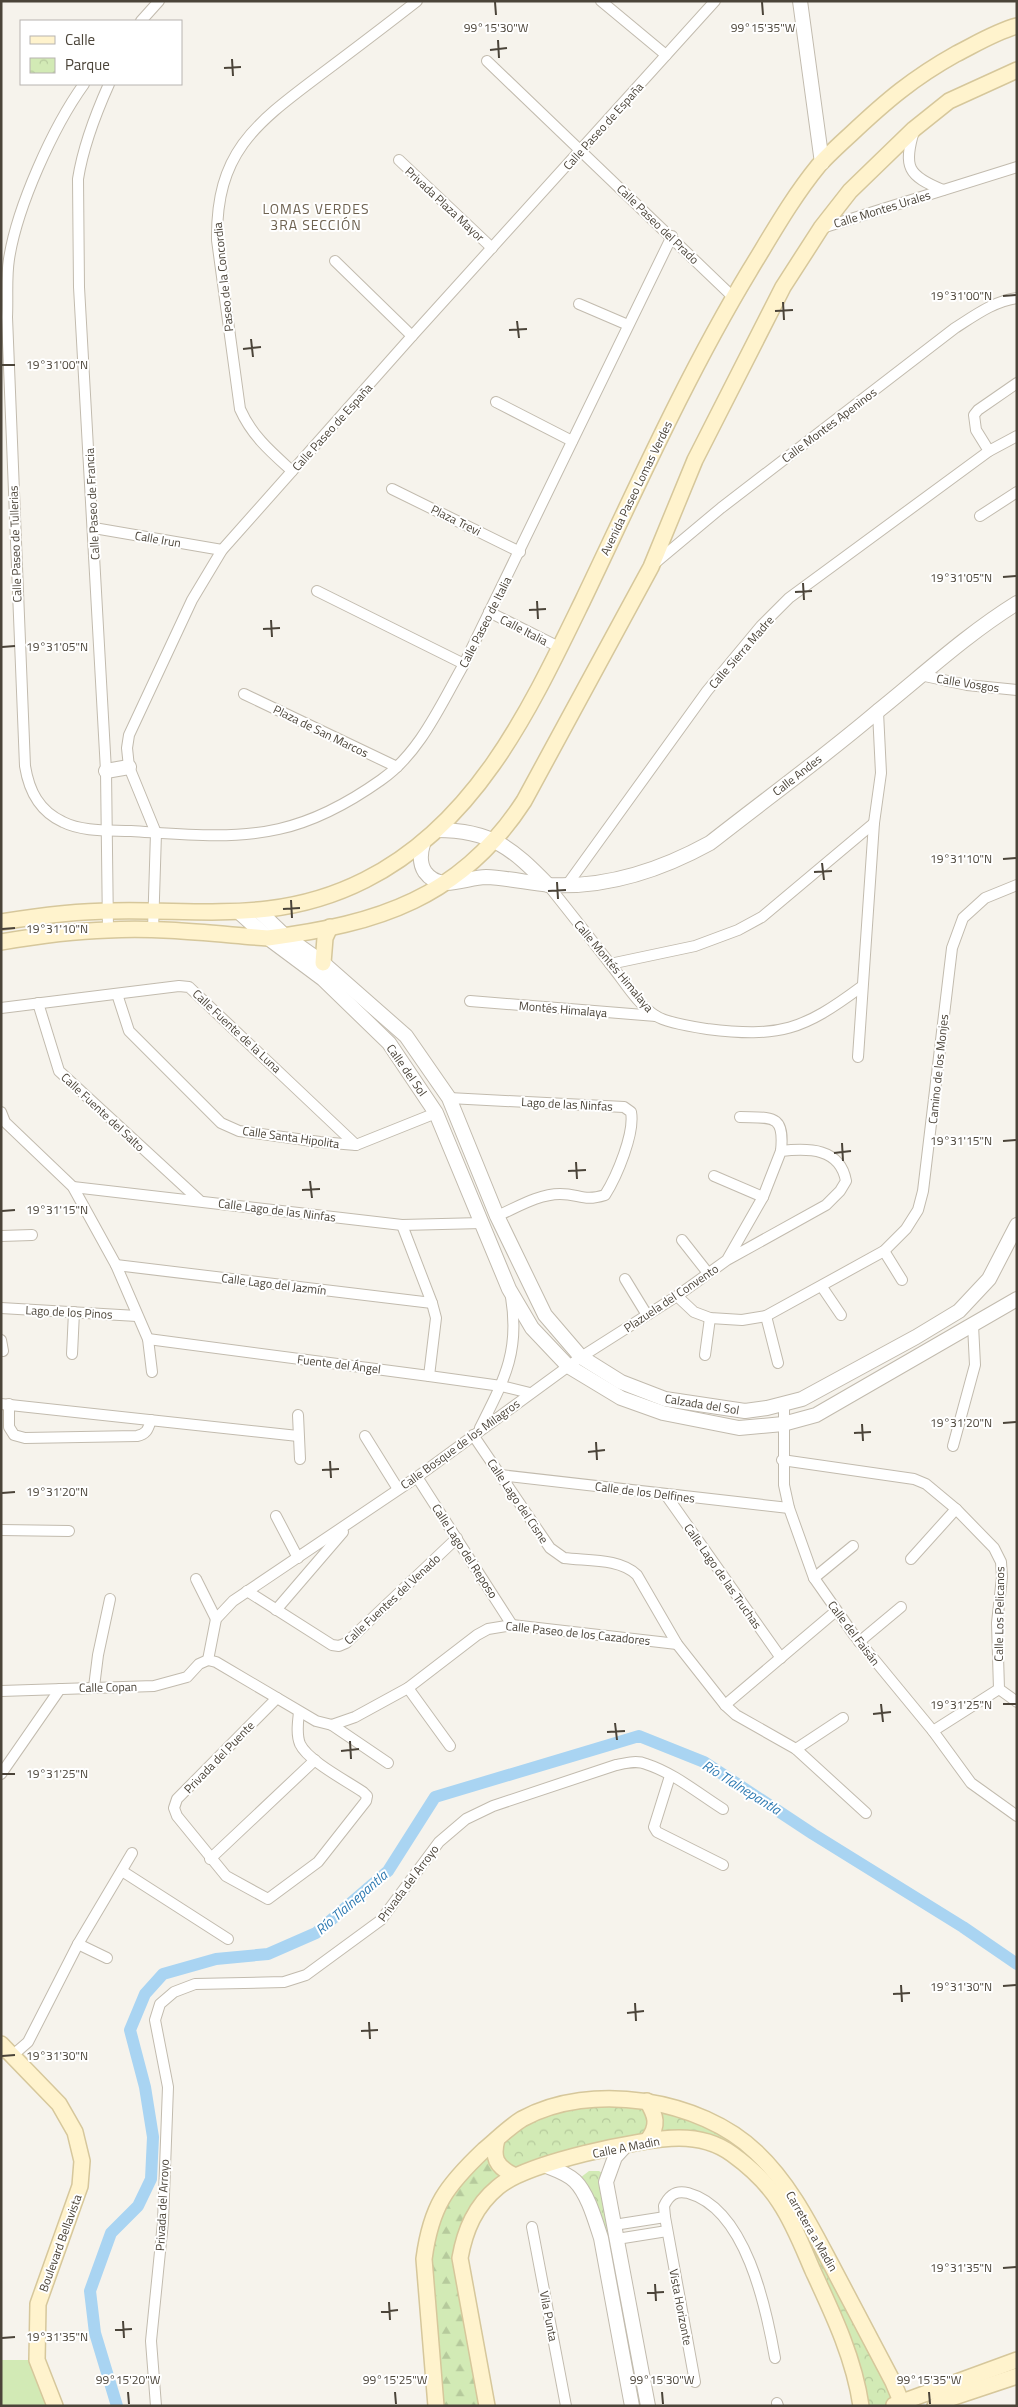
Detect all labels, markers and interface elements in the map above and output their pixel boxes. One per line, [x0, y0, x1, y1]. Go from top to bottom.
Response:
text: 99°15'30"W [464, 18, 529, 37]
text: 99°15'35"W [731, 18, 796, 37]
legend [20, 20, 182, 85]
text: Calle [65, 28, 95, 51]
text: Parque [65, 53, 110, 76]
street label: Calle Paseo de España [558, 78, 648, 174]
street label: Privada Plaza Mayor [401, 162, 489, 246]
street label: Calle Paseo del Prado [612, 180, 704, 268]
street label: Calle Montes Urales [831, 185, 933, 233]
district label: LOMAS VERDES 3RA SECCIÓN [262, 198, 370, 235]
street label: Paseo de la Concordia [208, 221, 238, 333]
text: 19°31'00"N [930, 286, 992, 305]
text: 19°31'00"N [26, 355, 88, 374]
street label: Calle Paseo de España [287, 379, 377, 475]
street label: Calle Montes Apeninos [777, 383, 881, 467]
street label: Avenida Paseo Lomas Verdes [595, 417, 677, 558]
street label: Calle Paseo de Francia [80, 448, 104, 560]
street label: Calle Paseo de Tullerias [3, 485, 27, 603]
street label: Plaza Trevi [428, 500, 484, 540]
street label: Calle Irun [133, 526, 183, 552]
text: 19°31'05"N [930, 568, 992, 587]
street label: Calle Paseo de Italia [454, 573, 516, 671]
street label: Calle Italia [497, 610, 551, 650]
street label: Calle Sierra Madre [704, 611, 778, 693]
text: 19°31'05"N [26, 637, 88, 656]
street label: Calle Vosgos [935, 669, 1001, 697]
street label: Plaza de San Marcos [270, 700, 372, 762]
street label: Calle Andes [768, 749, 826, 800]
text: 19°31'10"N [930, 849, 992, 868]
street label: Calle Montés Himalaya [570, 916, 658, 1016]
text: 19°31'10"N [26, 919, 88, 938]
street label: Calle Fuente de la Luna [188, 985, 286, 1077]
street label: Montés Himalaya [518, 996, 608, 1022]
street label: Camino de los Monjes [923, 1013, 953, 1125]
street label: Calle del Sol [382, 1040, 432, 1100]
street label: Calle Fuente del Salto [57, 1068, 149, 1156]
street label: Lago de las Ninfas [521, 1092, 614, 1116]
street label: Calle Santa Hipolita [241, 1121, 341, 1153]
text: 19°31'15"N [930, 1131, 992, 1150]
street label: Calle Lago de las Ninfas [217, 1193, 337, 1227]
text: 19°31'15"N [26, 1200, 88, 1219]
street label: Plazuela del Convento [620, 1259, 722, 1337]
street label: Calle Lago del Jazmín [220, 1268, 328, 1300]
street label: Lago de los Pinos [25, 1300, 114, 1324]
street label: Fuente del Ángel [296, 1349, 382, 1379]
street label: Calzada del Sol [663, 1389, 741, 1419]
street label: Calle Bosque de los Milagros [396, 1394, 524, 1494]
text: 19°31'20"N [930, 1413, 992, 1432]
street label: Calle Lago del Cisne [483, 1455, 553, 1547]
street label: Calle de los Delfines [594, 1476, 696, 1508]
text: 19°31'20"N [26, 1482, 88, 1501]
street label: Calle Lago del Reposo [427, 1500, 503, 1602]
street label: Calle Lago de las Truchas [679, 1519, 767, 1633]
street label: Calle Fuentes del Venado [340, 1549, 444, 1649]
street label: Calle Los Pelicanos [989, 1566, 1009, 1662]
street label: Calle del Faisán [823, 1596, 885, 1670]
street label: Calle Paseo de los Cazadores [505, 1616, 652, 1650]
street label: Calle Copan [79, 1677, 137, 1697]
text: 19°31'25"N [930, 1695, 992, 1714]
street label: Privada del Puente [179, 1716, 259, 1798]
water label: Río Tlalnepantla [699, 1754, 786, 1820]
text: 19°31'25"N [26, 1764, 88, 1783]
street label: Privada del Arroyo [373, 1841, 443, 1925]
water label: Río Tlalnepantla [310, 1864, 392, 1939]
text: 19°31'30"N [930, 1977, 992, 1996]
text: 19°31'30"N [26, 2046, 88, 2065]
street label: Calle A Madin [591, 2131, 661, 2163]
street label: Privada del Arroyo [150, 2159, 174, 2251]
street label: Carretera a Madin [781, 2187, 843, 2275]
street label: Boulevard Bellavista [34, 2192, 86, 2294]
text: 19°31'35"N [930, 2258, 992, 2277]
street label: Vista Horizonte [664, 2267, 698, 2347]
street label: Vila Punta [535, 2289, 563, 2343]
text: 19°31'35"N [26, 2327, 88, 2346]
text: 99°15'20"W [96, 2370, 161, 2389]
text: 99°15'25"W [363, 2370, 428, 2389]
text: 99°15'30"W [630, 2370, 695, 2389]
text: 99°15'35"W [897, 2370, 962, 2389]

